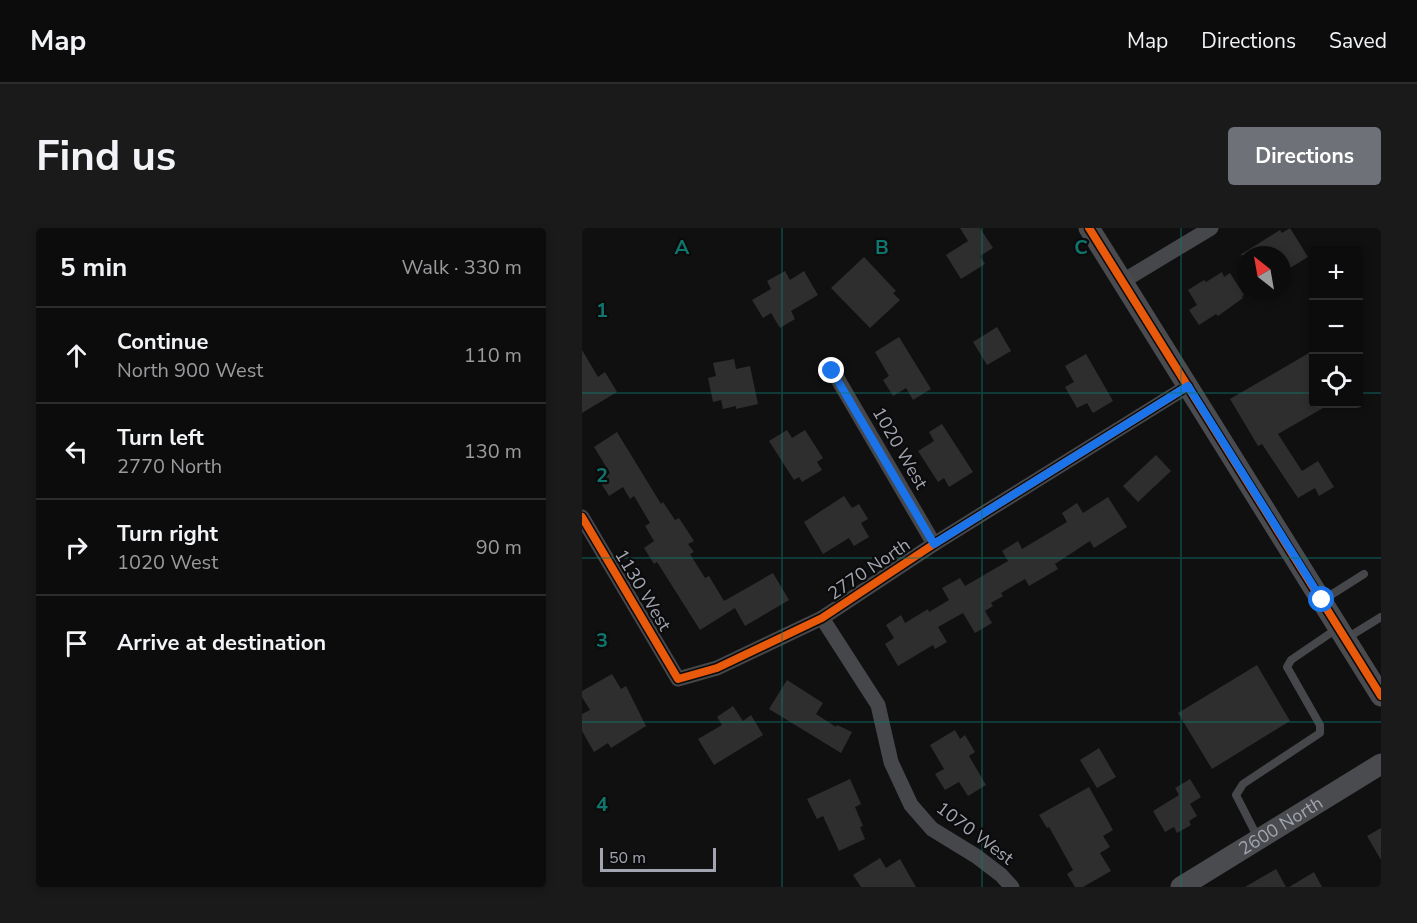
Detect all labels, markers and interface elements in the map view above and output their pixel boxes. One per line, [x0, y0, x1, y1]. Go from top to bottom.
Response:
text: Map [30, 22, 86, 60]
text: Map [1127, 27, 1168, 55]
text: Directions [1201, 27, 1296, 55]
text: Saved [1329, 27, 1387, 55]
button: Directions [1228, 127, 1381, 185]
text: Find us [36, 128, 176, 185]
text: A [675, 234, 690, 261]
text: B [875, 234, 889, 261]
text: C [1074, 234, 1088, 261]
north arrow [1237, 246, 1291, 300]
map controls [1309, 246, 1363, 408]
button: + [1309, 246, 1363, 300]
text: 5 min [60, 250, 127, 285]
text: Walk · 330 m [402, 254, 522, 281]
text: 1 [596, 297, 608, 324]
button: − [1309, 300, 1363, 354]
text: Continue [117, 327, 208, 357]
icon: ahead [60, 339, 93, 372]
text: 110 m [464, 342, 522, 369]
button: locate [1309, 354, 1363, 408]
text: North 900 West [117, 357, 263, 384]
route end [818, 357, 844, 383]
street label: 1020 West [867, 403, 933, 494]
text: Turn left [117, 423, 204, 453]
icon: left [60, 435, 93, 468]
text: 130 m [464, 438, 522, 465]
text: 2770 North [117, 453, 222, 480]
text: 2 [596, 462, 608, 489]
text: Turn right [117, 519, 218, 549]
icon: right [60, 531, 93, 564]
street label: 2770 North [823, 533, 915, 605]
text: 90 m [476, 534, 522, 561]
street label: 1130 West [609, 545, 677, 636]
text: 1020 West [117, 549, 218, 576]
route start [1308, 586, 1334, 612]
icon: arrive [60, 627, 93, 660]
text: 3 [596, 627, 608, 654]
text: Arrive at destination [117, 628, 326, 658]
text: 4 [596, 791, 608, 818]
street label: 2600 North [1234, 791, 1327, 861]
street label: 1070 West [931, 796, 1019, 870]
scale bar [600, 845, 716, 872]
text: 50 m [609, 847, 646, 869]

